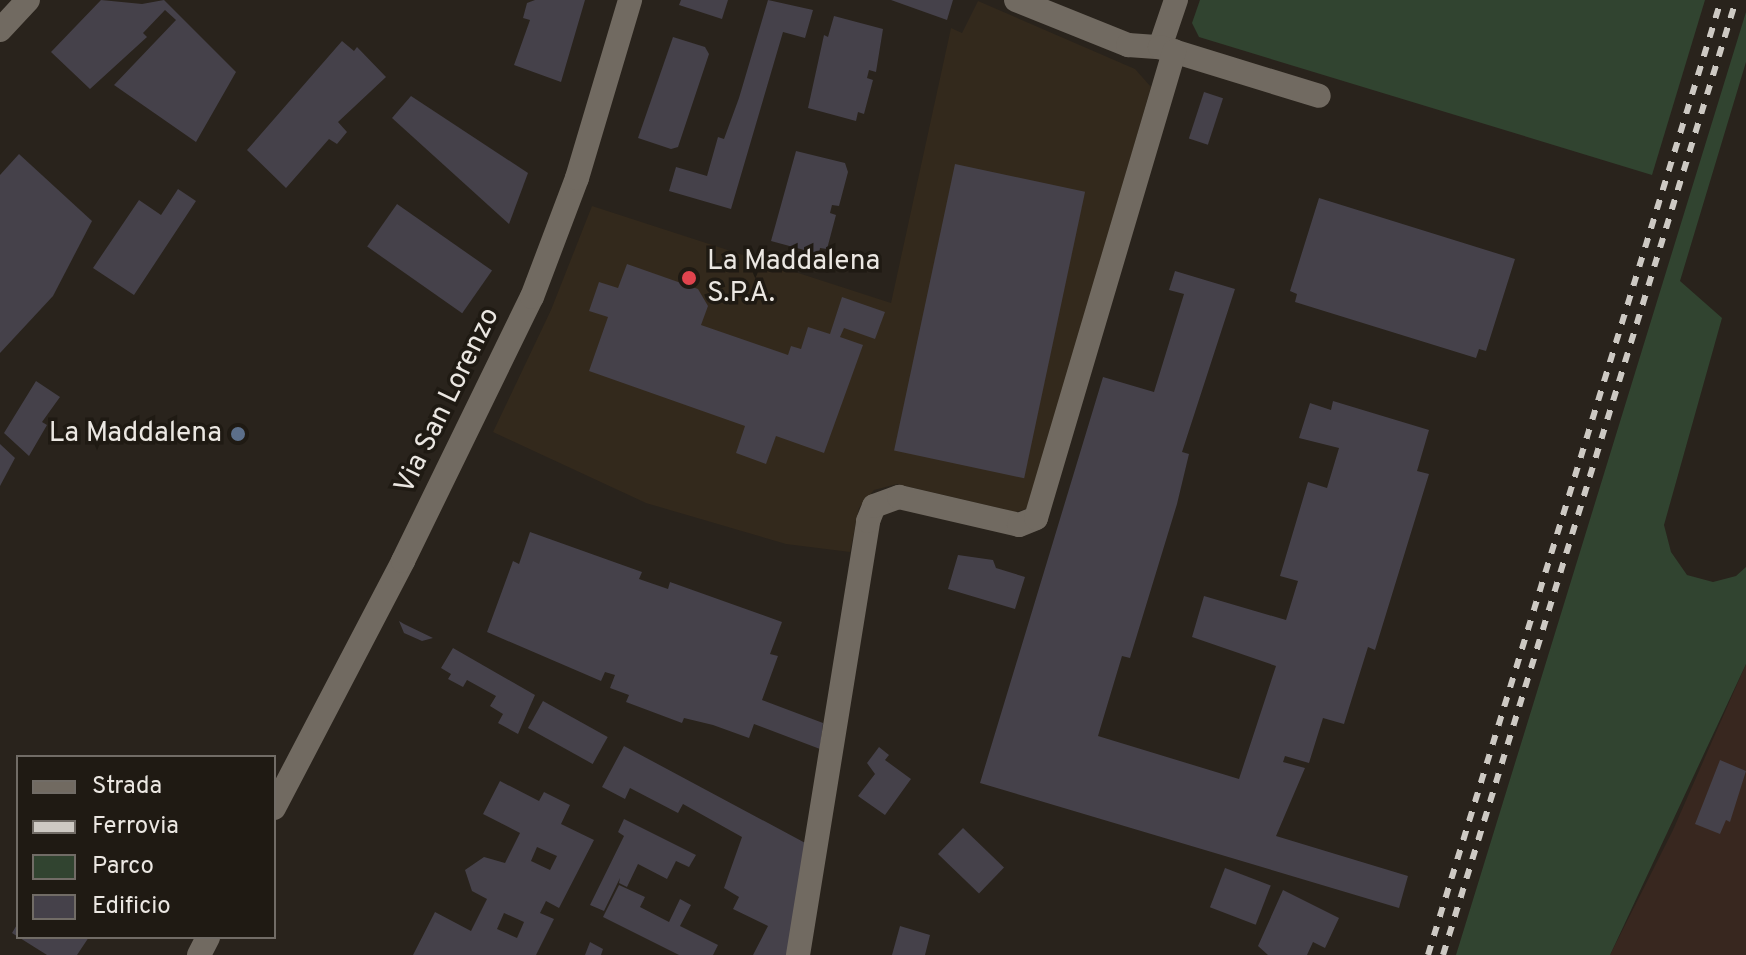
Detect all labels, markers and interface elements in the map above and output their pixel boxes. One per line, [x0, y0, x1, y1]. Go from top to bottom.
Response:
place label: La Maddalena S.P.A. [707, 245, 880, 311]
marker: La Maddalena S.P.A. [678, 267, 700, 289]
street label: Via San Lorenzo [388, 302, 508, 500]
place label: La Maddalena [49, 417, 222, 451]
marker: La Maddalena [229, 425, 247, 443]
legend [16, 755, 276, 939]
text: Strada [92, 772, 162, 802]
text: Ferrovia [92, 812, 179, 842]
text: Parco [92, 852, 154, 882]
text: Edificio [92, 892, 171, 922]

